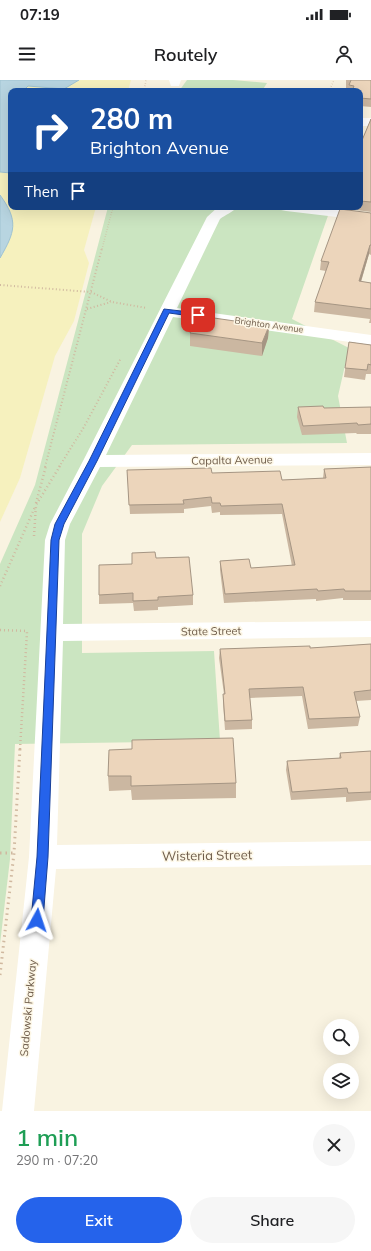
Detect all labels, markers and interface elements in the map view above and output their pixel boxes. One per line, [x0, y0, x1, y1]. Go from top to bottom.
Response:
text: 07:19 [20, 5, 60, 24]
icon: menu [16, 43, 38, 65]
text: Routely [154, 43, 217, 66]
icon: person [333, 43, 355, 65]
text: 280 m [90, 101, 173, 136]
icon: right [24, 104, 76, 156]
text: Brighton Avenue [90, 136, 229, 159]
icon: arrive [67, 180, 89, 202]
text: Then [24, 182, 59, 201]
pin [181, 298, 215, 332]
icon: arrive [187, 304, 209, 326]
street label: Brighton Avenue [234, 314, 304, 335]
street label: Capalta Avenue [191, 452, 273, 468]
street label: State Street [181, 623, 241, 639]
street label: Wisteria Street [162, 846, 253, 864]
position arrow [16, 899, 58, 941]
street label: Sadowski Parkway [17, 959, 39, 1057]
map controls [323, 1019, 359, 1099]
button: search [323, 1019, 359, 1055]
button: layers [323, 1063, 359, 1099]
text: 1 min [16, 1122, 78, 1152]
button: close [313, 1124, 355, 1166]
text: 290 m · 07:20 [16, 1152, 98, 1168]
button: Exit [16, 1197, 182, 1243]
button: Share [190, 1197, 355, 1243]

